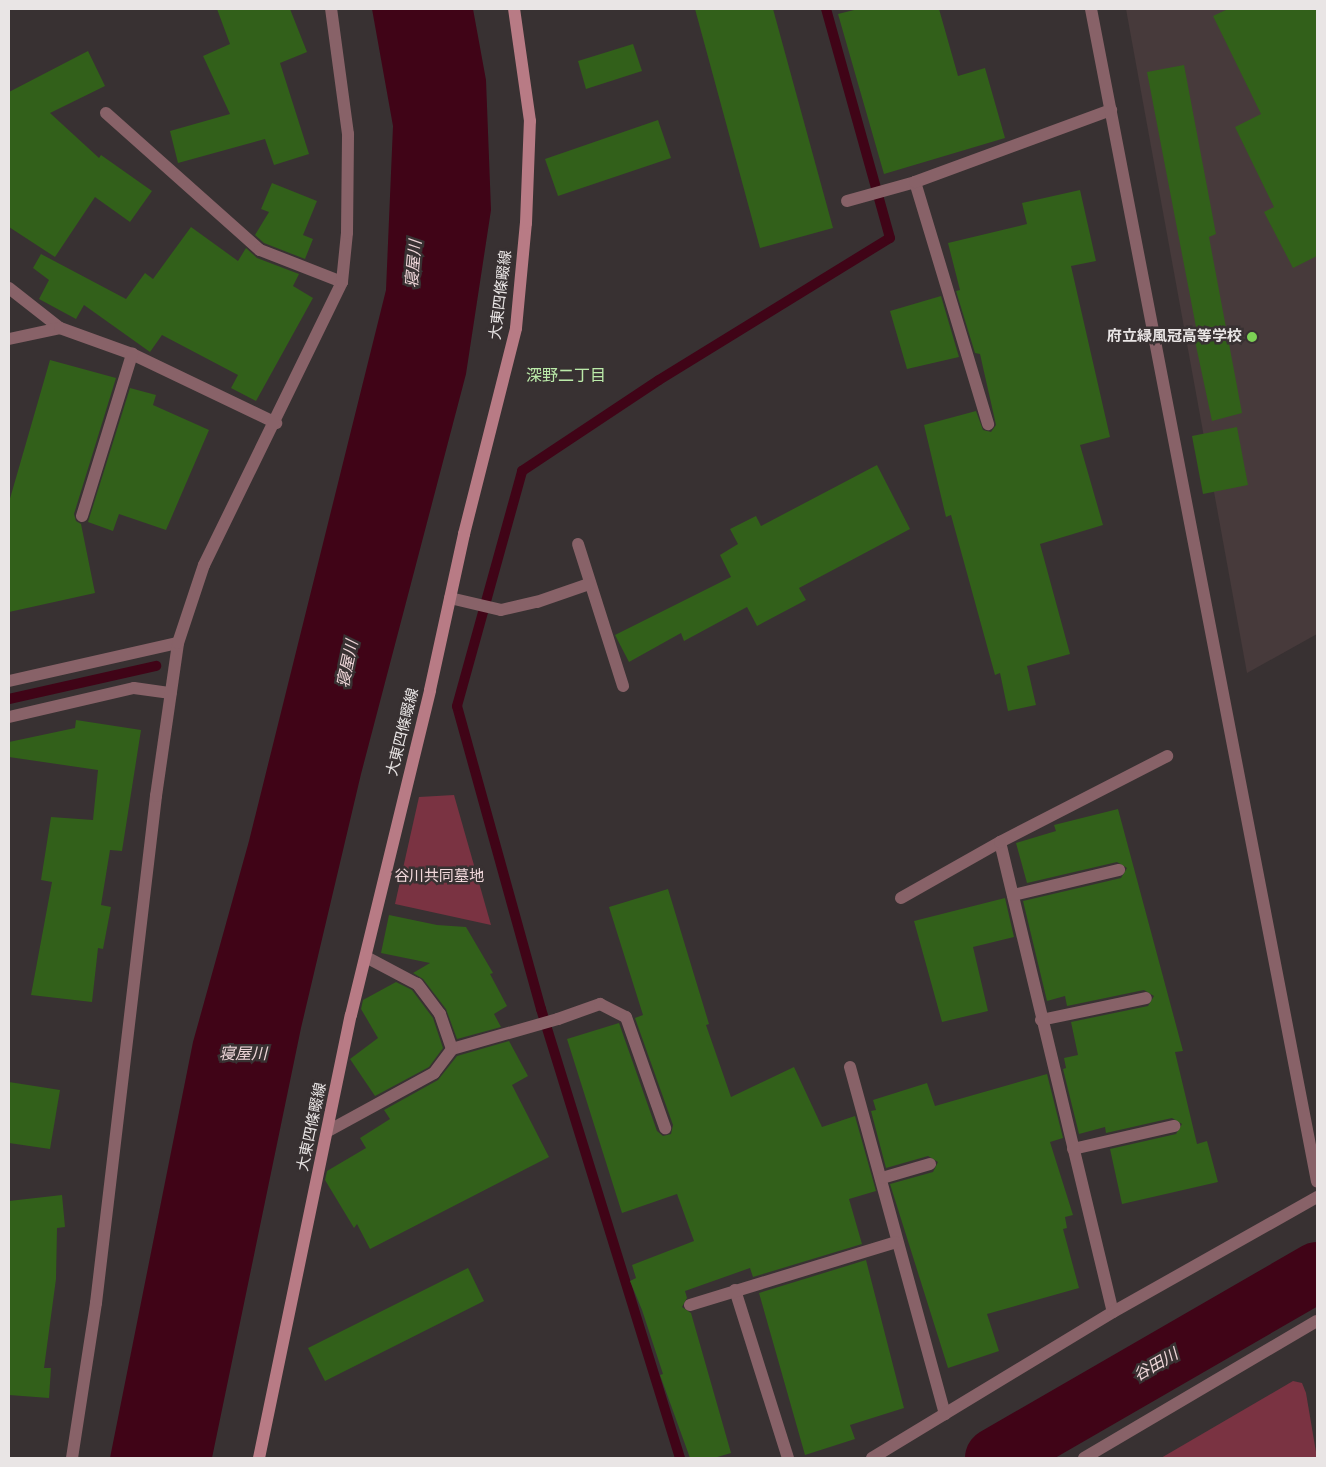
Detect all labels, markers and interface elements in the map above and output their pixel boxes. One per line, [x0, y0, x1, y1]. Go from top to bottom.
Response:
water label: 寝屋川 [402, 239, 426, 289]
street label: 大東四條畷線 [487, 249, 515, 341]
place label: 府立緑風冠高等学校 [1107, 328, 1242, 346]
marker: 府立緑風冠高等学校 [1246, 331, 1258, 343]
district label: 深野二丁目 [526, 366, 606, 386]
water label: 寝屋川 [334, 639, 362, 689]
street label: 大東四條畷線 [383, 686, 423, 778]
park label: 谷川共同墓地 [394, 868, 484, 886]
water label: 寝屋川 [219, 1044, 267, 1064]
street label: 大東四條畷線 [294, 1081, 330, 1173]
water label: 谷田川 [1130, 1345, 1182, 1385]

